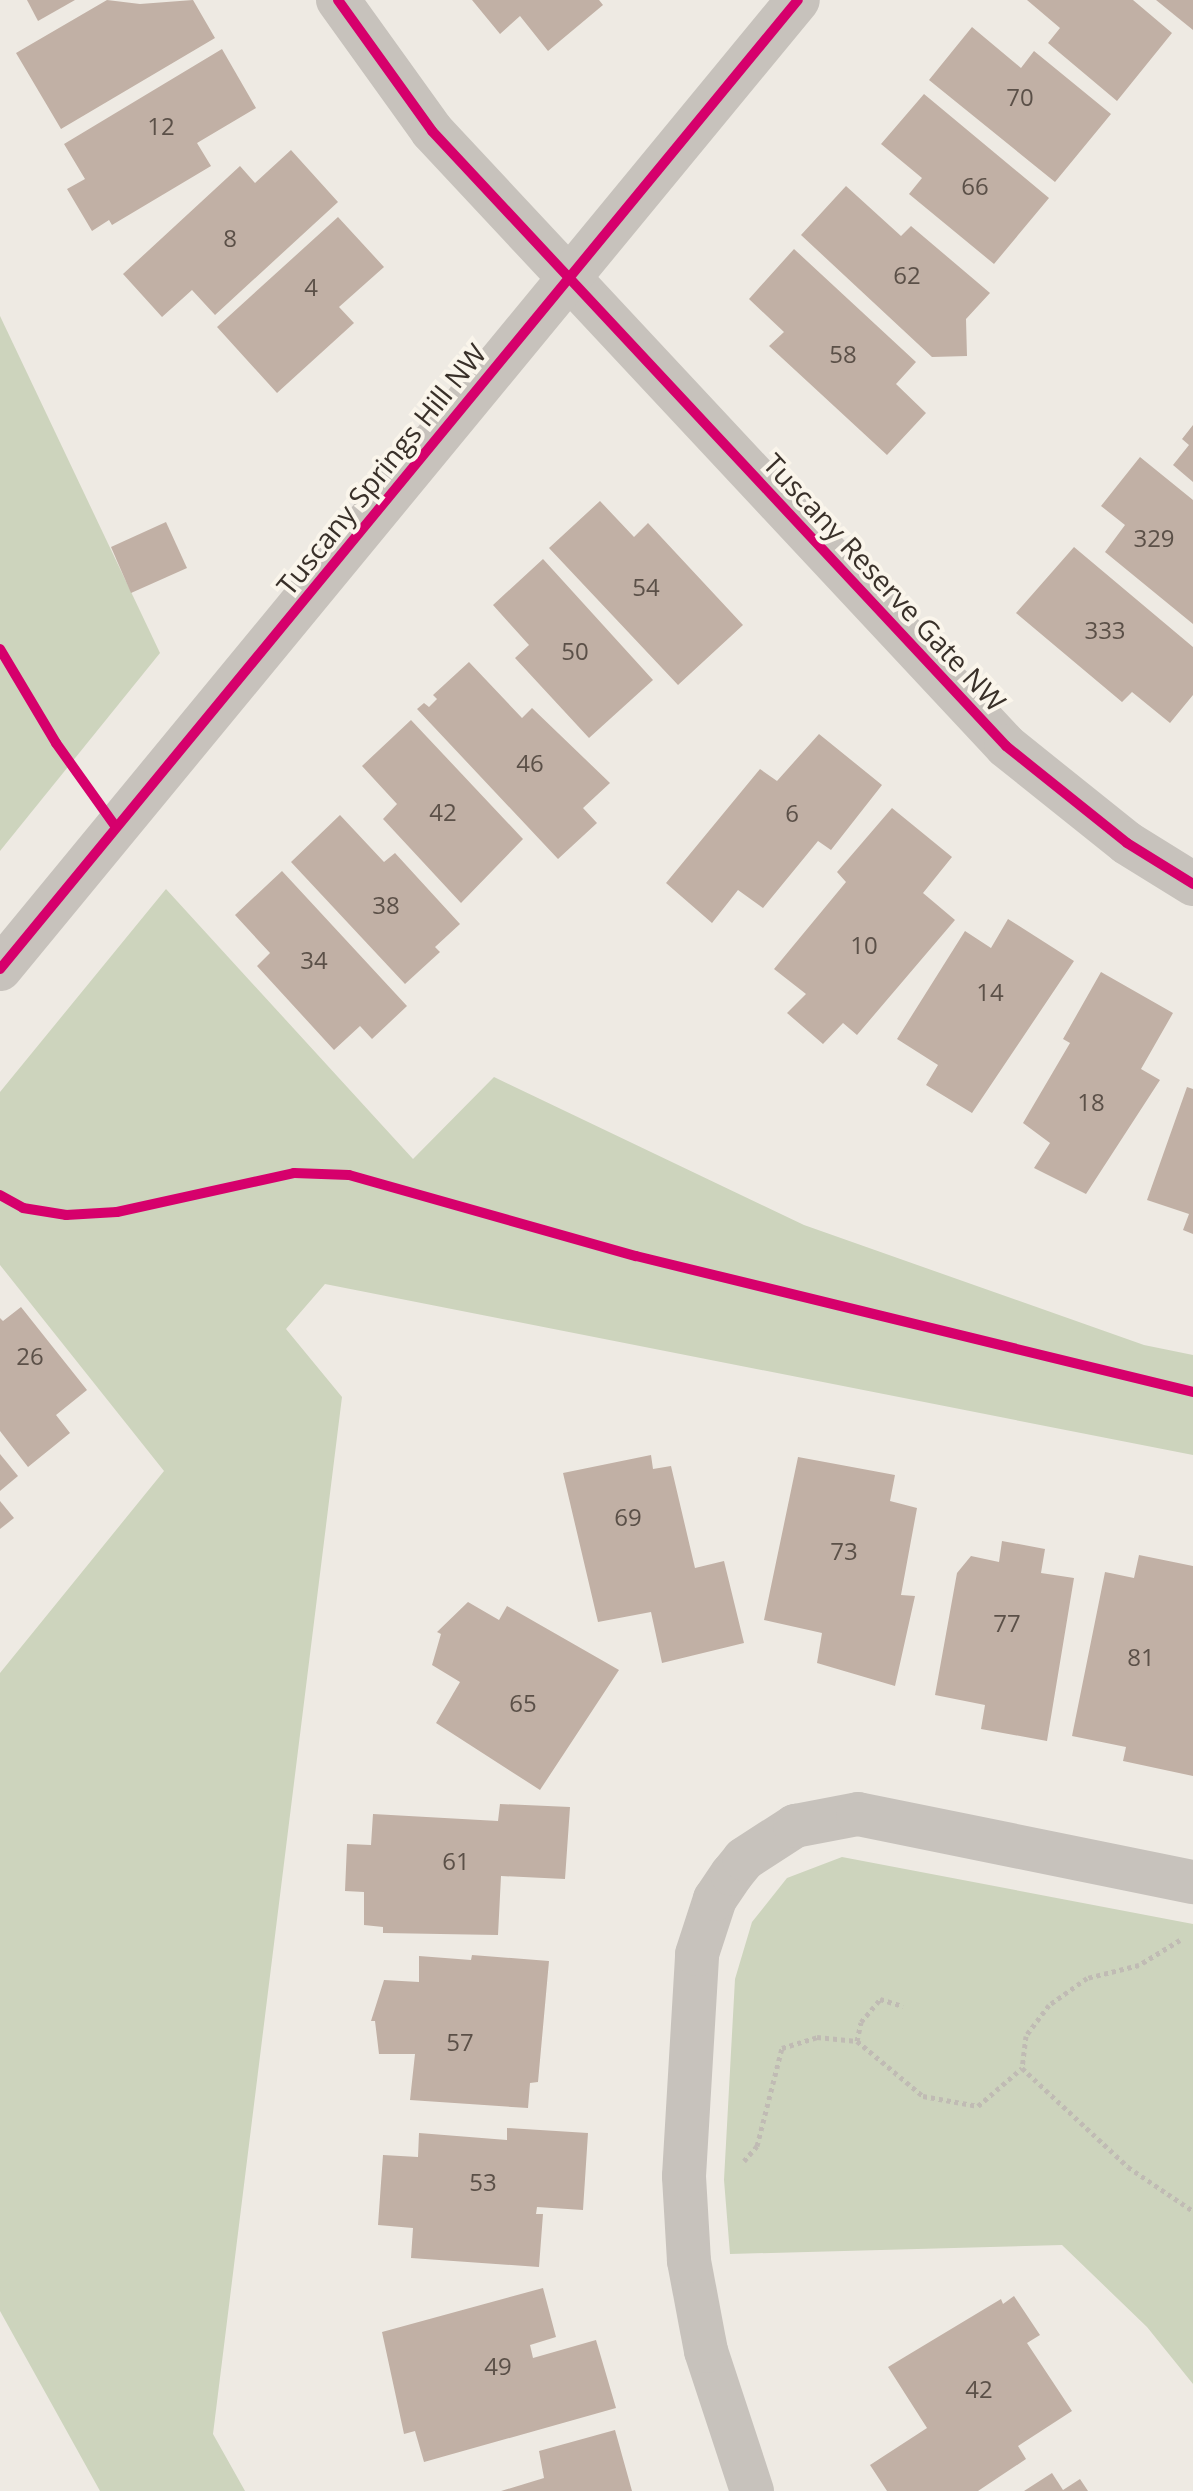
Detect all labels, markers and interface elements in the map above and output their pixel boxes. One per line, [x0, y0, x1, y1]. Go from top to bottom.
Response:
house number: 70 [1006, 83, 1034, 111]
house number: 12 [147, 112, 175, 140]
house number: 66 [961, 172, 989, 200]
house number: 8 [223, 224, 237, 252]
house number: 62 [893, 261, 921, 289]
house number: 4 [304, 273, 318, 301]
street label: Tuscany Springs Hill NW [269, 337, 493, 601]
house number: 58 [829, 340, 857, 368]
street label: Tuscany Reserve Gate NW [757, 446, 1013, 718]
house number: 329 [1133, 524, 1175, 552]
house number: 54 [632, 573, 660, 601]
house number: 333 [1084, 616, 1126, 644]
house number: 50 [561, 637, 589, 665]
house number: 46 [516, 749, 544, 777]
house number: 42 [429, 798, 457, 826]
house number: 6 [785, 799, 799, 827]
house number: 38 [372, 891, 400, 919]
house number: 10 [850, 931, 878, 959]
house number: 34 [300, 946, 328, 974]
house number: 14 [976, 978, 1004, 1006]
house number: 18 [1077, 1088, 1105, 1116]
house number: 26 [16, 1342, 44, 1370]
house number: 69 [614, 1503, 642, 1531]
house number: 73 [830, 1537, 858, 1565]
house number: 77 [993, 1609, 1021, 1637]
house number: 81 [1127, 1643, 1155, 1671]
house number: 65 [509, 1689, 537, 1717]
house number: 61 [442, 1847, 470, 1875]
house number: 57 [446, 2028, 474, 2056]
house number: 53 [469, 2168, 497, 2196]
house number: 49 [484, 2352, 512, 2380]
house number: 42 [965, 2375, 993, 2403]

